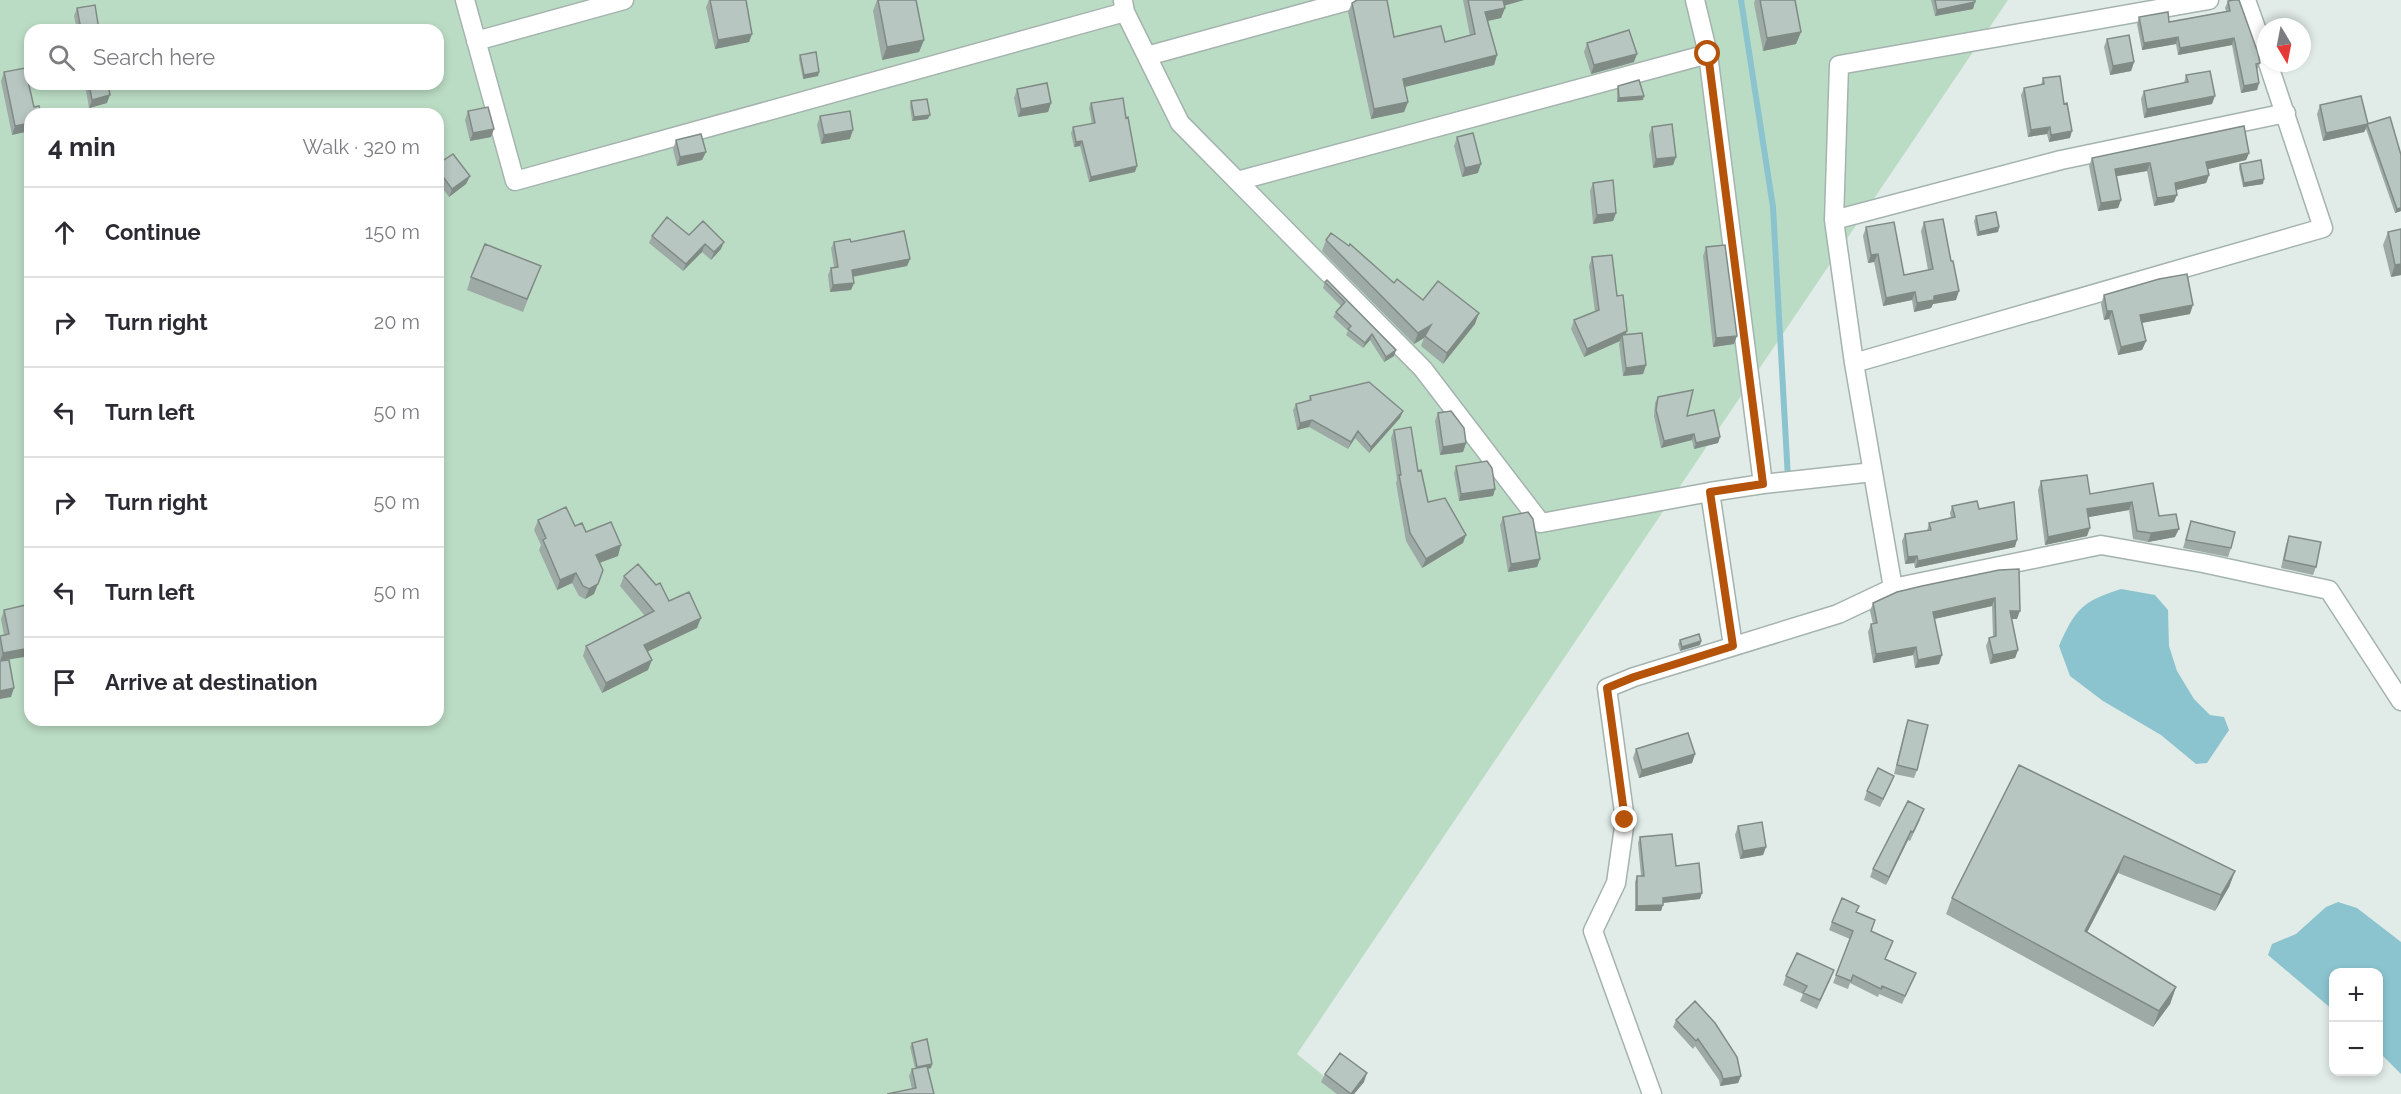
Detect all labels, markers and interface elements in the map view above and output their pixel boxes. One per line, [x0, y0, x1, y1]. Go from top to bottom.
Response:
north arrow [2257, 18, 2311, 72]
search box [24, 24, 444, 90]
route start [1694, 40, 1720, 66]
icon: search [45, 41, 78, 74]
text: Search here [93, 44, 215, 70]
text: 4 min [48, 132, 116, 162]
text: Walk · 320 m [302, 135, 420, 159]
icon: ahead [48, 216, 81, 249]
text: Continue [105, 219, 201, 245]
text: 150 m [365, 220, 420, 244]
icon: right [48, 306, 81, 339]
text: Turn right [105, 309, 208, 335]
text: 20 m [374, 310, 420, 334]
icon: left [48, 396, 81, 429]
text: Turn left [105, 399, 195, 425]
text: 50 m [373, 400, 420, 424]
icon: right [48, 486, 81, 519]
text: Turn right [105, 489, 208, 515]
text: 50 m [373, 490, 420, 514]
icon: left [48, 576, 81, 609]
text: Turn left [105, 579, 195, 605]
text: 50 m [373, 580, 420, 604]
icon: arrive [48, 666, 81, 699]
text: Arrive at destination [105, 669, 318, 695]
route end [1611, 806, 1637, 832]
map controls [2329, 968, 2383, 1076]
button: + [2329, 968, 2383, 1022]
button: − [2329, 1022, 2383, 1076]

